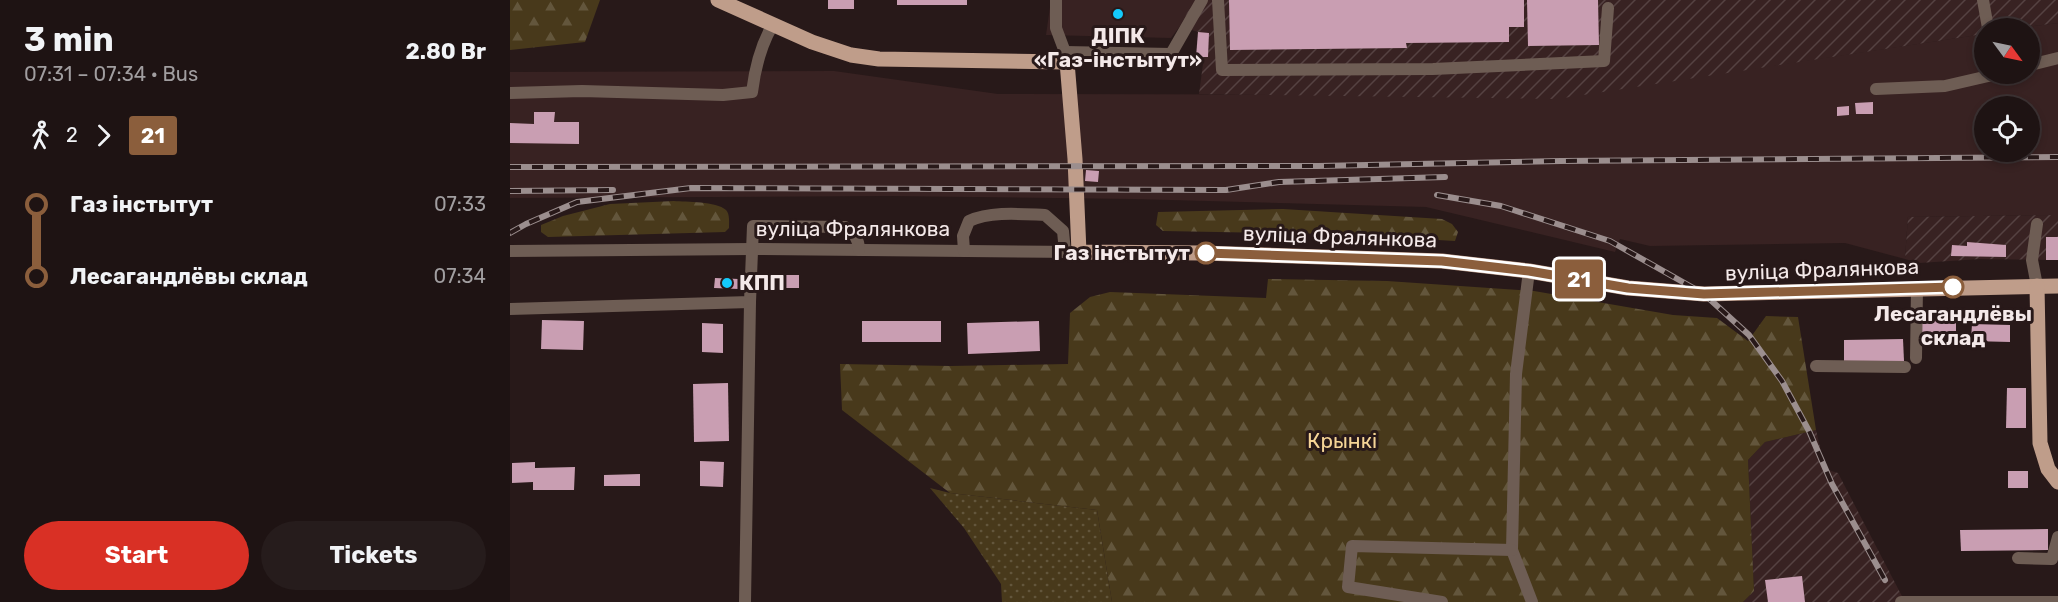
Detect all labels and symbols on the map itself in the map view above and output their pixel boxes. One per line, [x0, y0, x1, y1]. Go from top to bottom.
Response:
marker: ДІПК «Газ-інстытут» [1111, 7, 1125, 21]
north arrow [1974, 18, 2040, 84]
place label: ДІПК «Газ-інстытут» [1034, 23, 1202, 72]
street label: вуліца Фралянкова [756, 216, 950, 241]
street label: вуліца Фралянкова [1242, 221, 1438, 252]
place label: Газ інстытут [1054, 240, 1190, 265]
marker: Газ інстытут [1195, 242, 1217, 264]
street label: вуліца Фралянкова [1724, 254, 1920, 285]
line badge: 21 [1552, 260, 1606, 298]
place label: КПП [739, 270, 785, 295]
marker: КПП [720, 276, 734, 290]
marker: Лесагандлёвы склад [1942, 276, 1964, 298]
place label: Лесагандлёвы склад [1874, 301, 2032, 350]
park label: Крынкі [1307, 428, 1377, 453]

